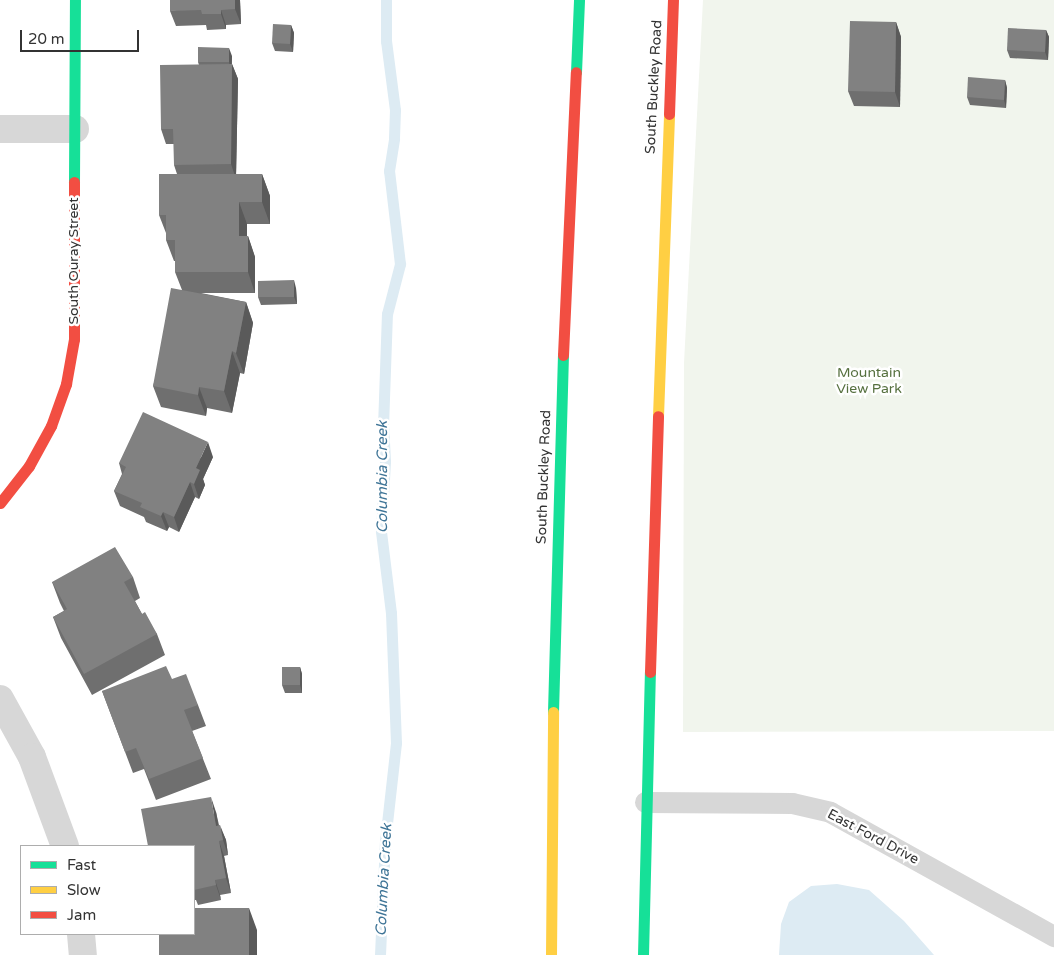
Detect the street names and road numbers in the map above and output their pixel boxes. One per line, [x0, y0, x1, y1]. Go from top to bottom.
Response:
street label: South Buckley Road [642, 20, 666, 154]
street label: South Ouray Street [66, 197, 82, 325]
street label: South Buckley Road [533, 410, 555, 544]
street label: East Ford Drive [825, 806, 921, 868]

